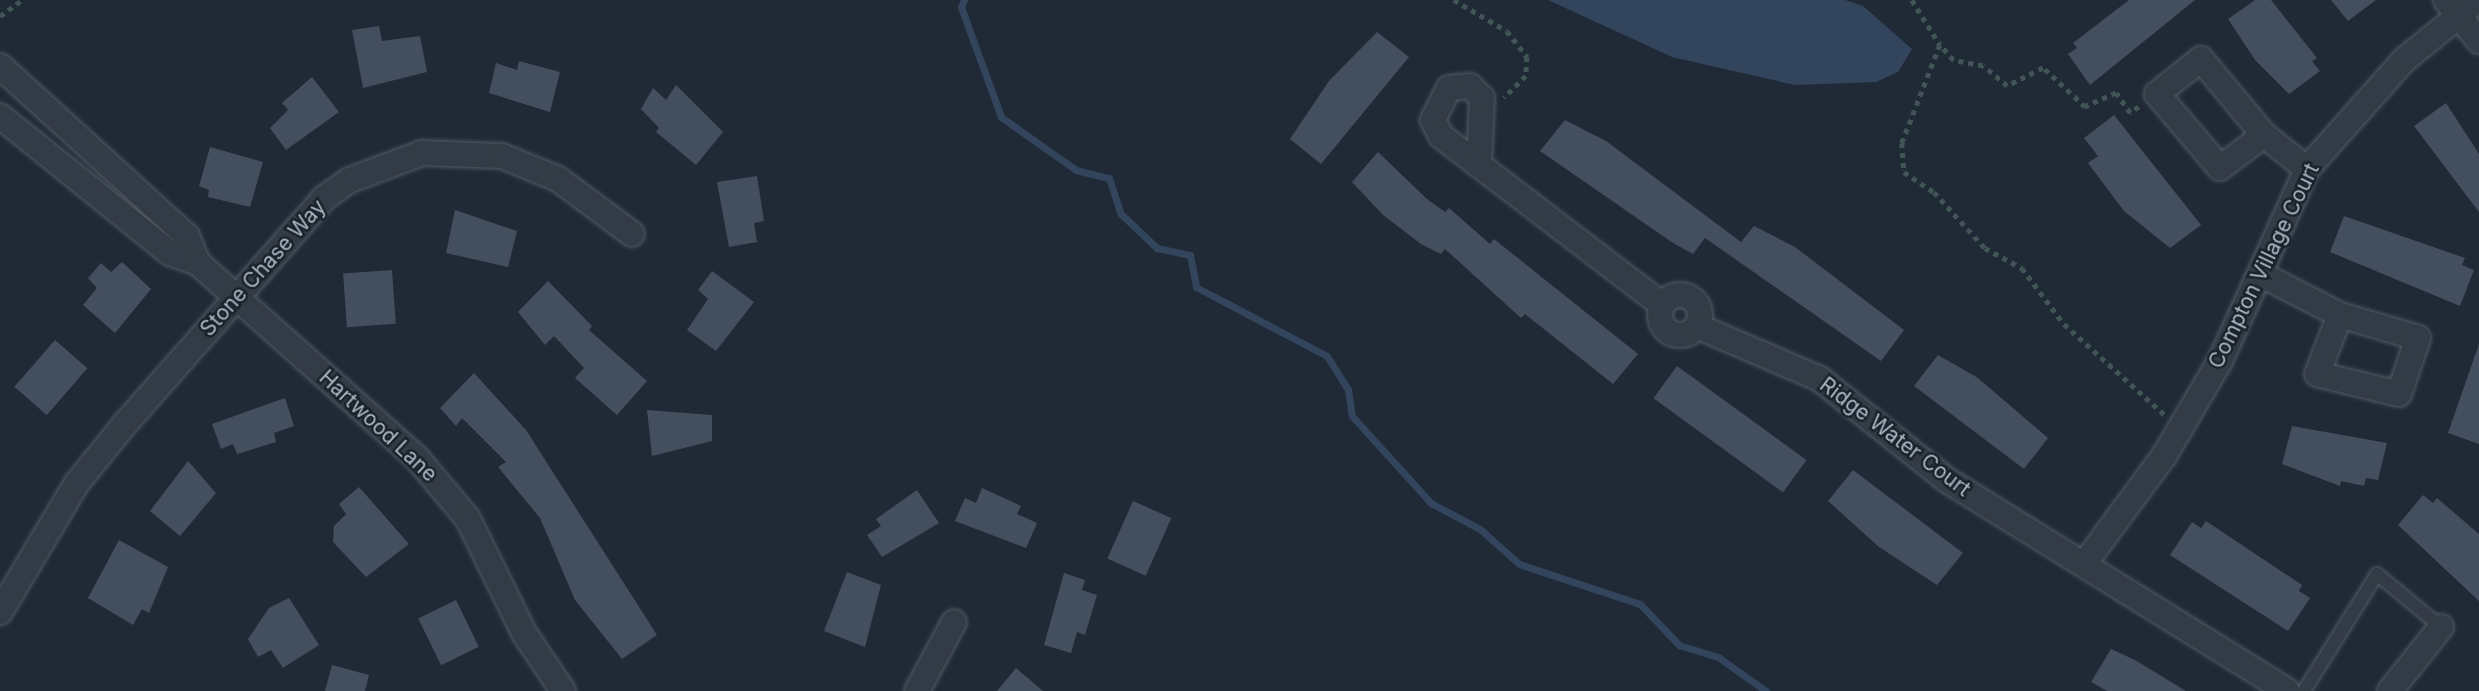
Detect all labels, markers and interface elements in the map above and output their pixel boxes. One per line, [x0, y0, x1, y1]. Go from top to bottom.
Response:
street label: Compton Village Court [2203, 159, 2325, 373]
street label: Stone Chase Way [195, 195, 331, 341]
street label: Hartwood Lane [314, 365, 442, 487]
street label: Ridge Water Court [1815, 372, 1975, 502]

